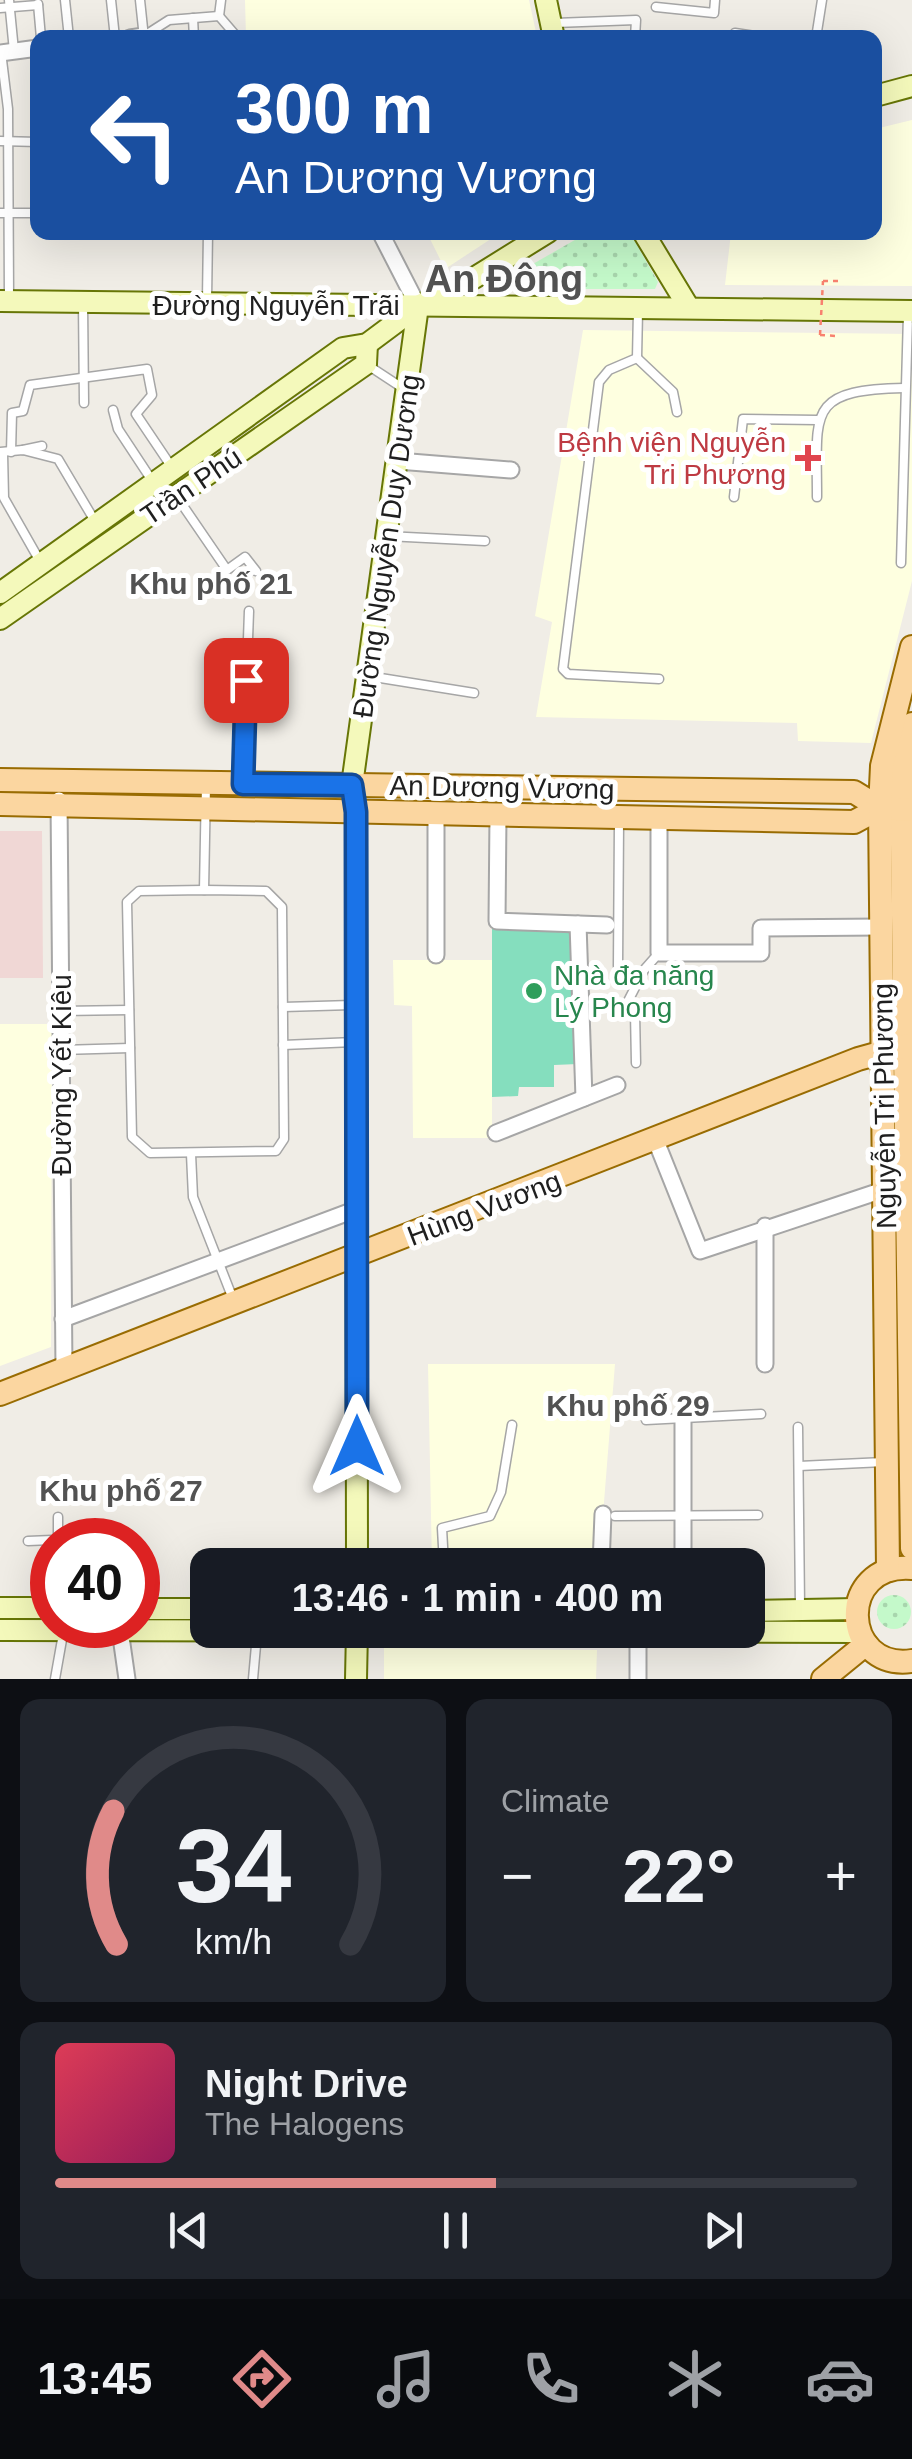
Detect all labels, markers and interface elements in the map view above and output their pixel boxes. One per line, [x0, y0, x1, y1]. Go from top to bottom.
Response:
icon: left [70, 70, 200, 200]
text: 300 m [235, 70, 433, 148]
text: An Dương Vương [235, 152, 597, 203]
district label: An Đông [425, 258, 583, 300]
street label: Đường Nguyễn Trãi [152, 290, 400, 321]
street label: Đường Nguyễn Duy Dương [347, 372, 426, 720]
place label: Bệnh viện Nguyễn Tri Phương [557, 427, 786, 490]
street label: Trần Phú [135, 442, 247, 531]
marker: Bệnh viện Nguyễn Tri Phương [795, 445, 821, 471]
district label: Khu phố 21 [129, 567, 293, 600]
pin [204, 638, 289, 723]
icon: arrive [219, 653, 274, 708]
street label: An Dương Vương [389, 770, 615, 805]
place label: Nhà đa năng Lý Phong [554, 960, 714, 1023]
street label: Đường Yết Kiêu [46, 974, 77, 1176]
marker: Nhà đa năng Lý Phong [523, 980, 545, 1002]
street label: Nguyễn Tri Phương [867, 983, 902, 1229]
street label: Hùng Vương [403, 1165, 565, 1252]
district label: Khu phố 29 [546, 1389, 710, 1422]
position arrow [305, 1394, 409, 1498]
district label: Khu phố 27 [39, 1474, 203, 1507]
speed limit sign: 40 [30, 1518, 160, 1648]
text: 13:46 · 1 min · 400 m [292, 1577, 663, 1619]
text: Climate [501, 1783, 609, 1819]
text: 34 [175, 1808, 291, 1924]
text: 22° [622, 1834, 736, 1918]
text: − [501, 1845, 533, 1907]
text: + [825, 1845, 857, 1907]
text: km/h [194, 1922, 272, 1962]
text: Night Drive [205, 2063, 408, 2105]
text: The Halogens [205, 2106, 404, 2142]
icon: previous [161, 2203, 216, 2258]
icon: pause [428, 2203, 483, 2258]
icon: next [696, 2203, 751, 2258]
icon: directions [227, 2344, 297, 2414]
icon: music [371, 2344, 441, 2414]
icon: phone [516, 2344, 586, 2414]
icon: climate [660, 2344, 730, 2414]
icon: car [805, 2344, 875, 2414]
text: 13:45 [37, 2353, 152, 2404]

